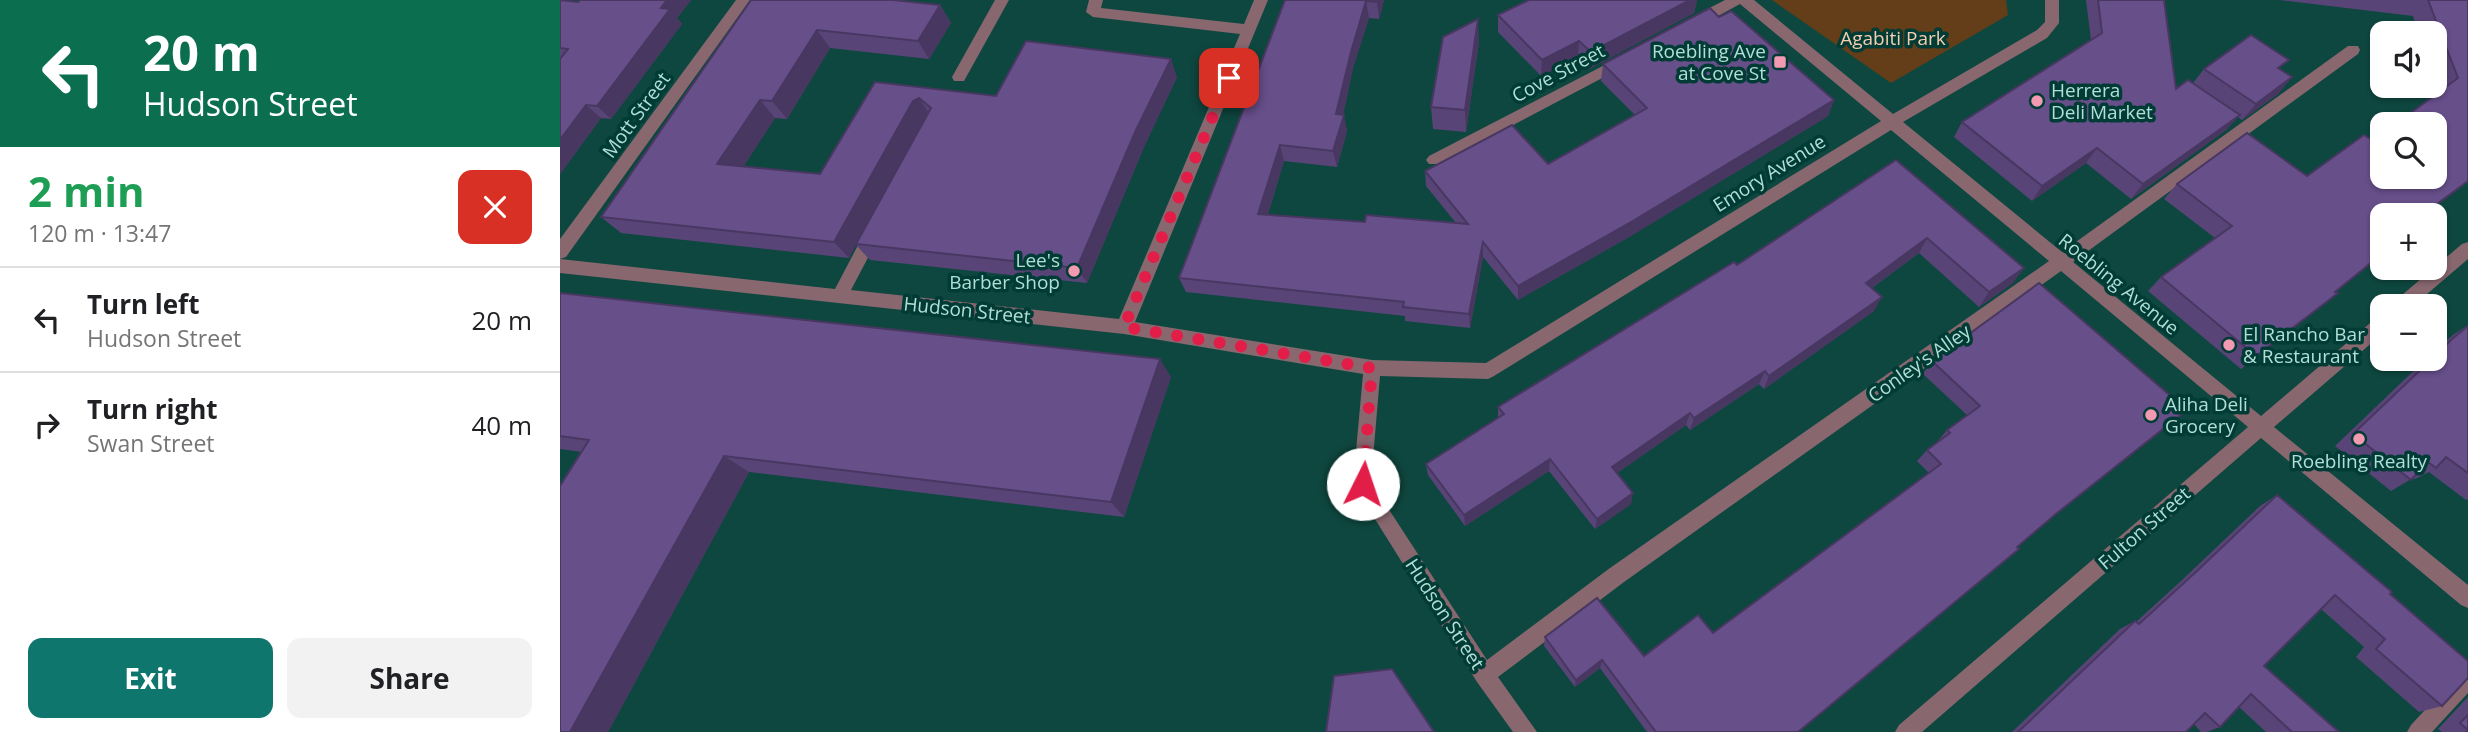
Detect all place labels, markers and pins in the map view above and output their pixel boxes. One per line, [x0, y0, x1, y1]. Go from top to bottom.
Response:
place label: Roebling Ave at Cove St [1652, 38, 1766, 86]
pin [1199, 48, 1259, 108]
marker: Roebling Ave at Cove St [1772, 54, 1788, 70]
place label: Herrera Deli Market [2051, 77, 2153, 125]
marker: Herrera Deli Market [2029, 93, 2045, 109]
place label: Lee's Barber Shop [949, 247, 1060, 295]
marker: Lee's Barber Shop [1066, 263, 1082, 279]
place label: El Rancho Bar & Restaurant [2243, 321, 2365, 369]
marker: El Rancho Bar & Restaurant [2221, 337, 2237, 353]
place label: Aliha Deli Grocery [2165, 391, 2248, 439]
marker: Aliha Deli Grocery [2143, 407, 2159, 423]
marker: Roebling Realty [2351, 431, 2367, 447]
place label: Roebling Realty [2291, 448, 2427, 474]

